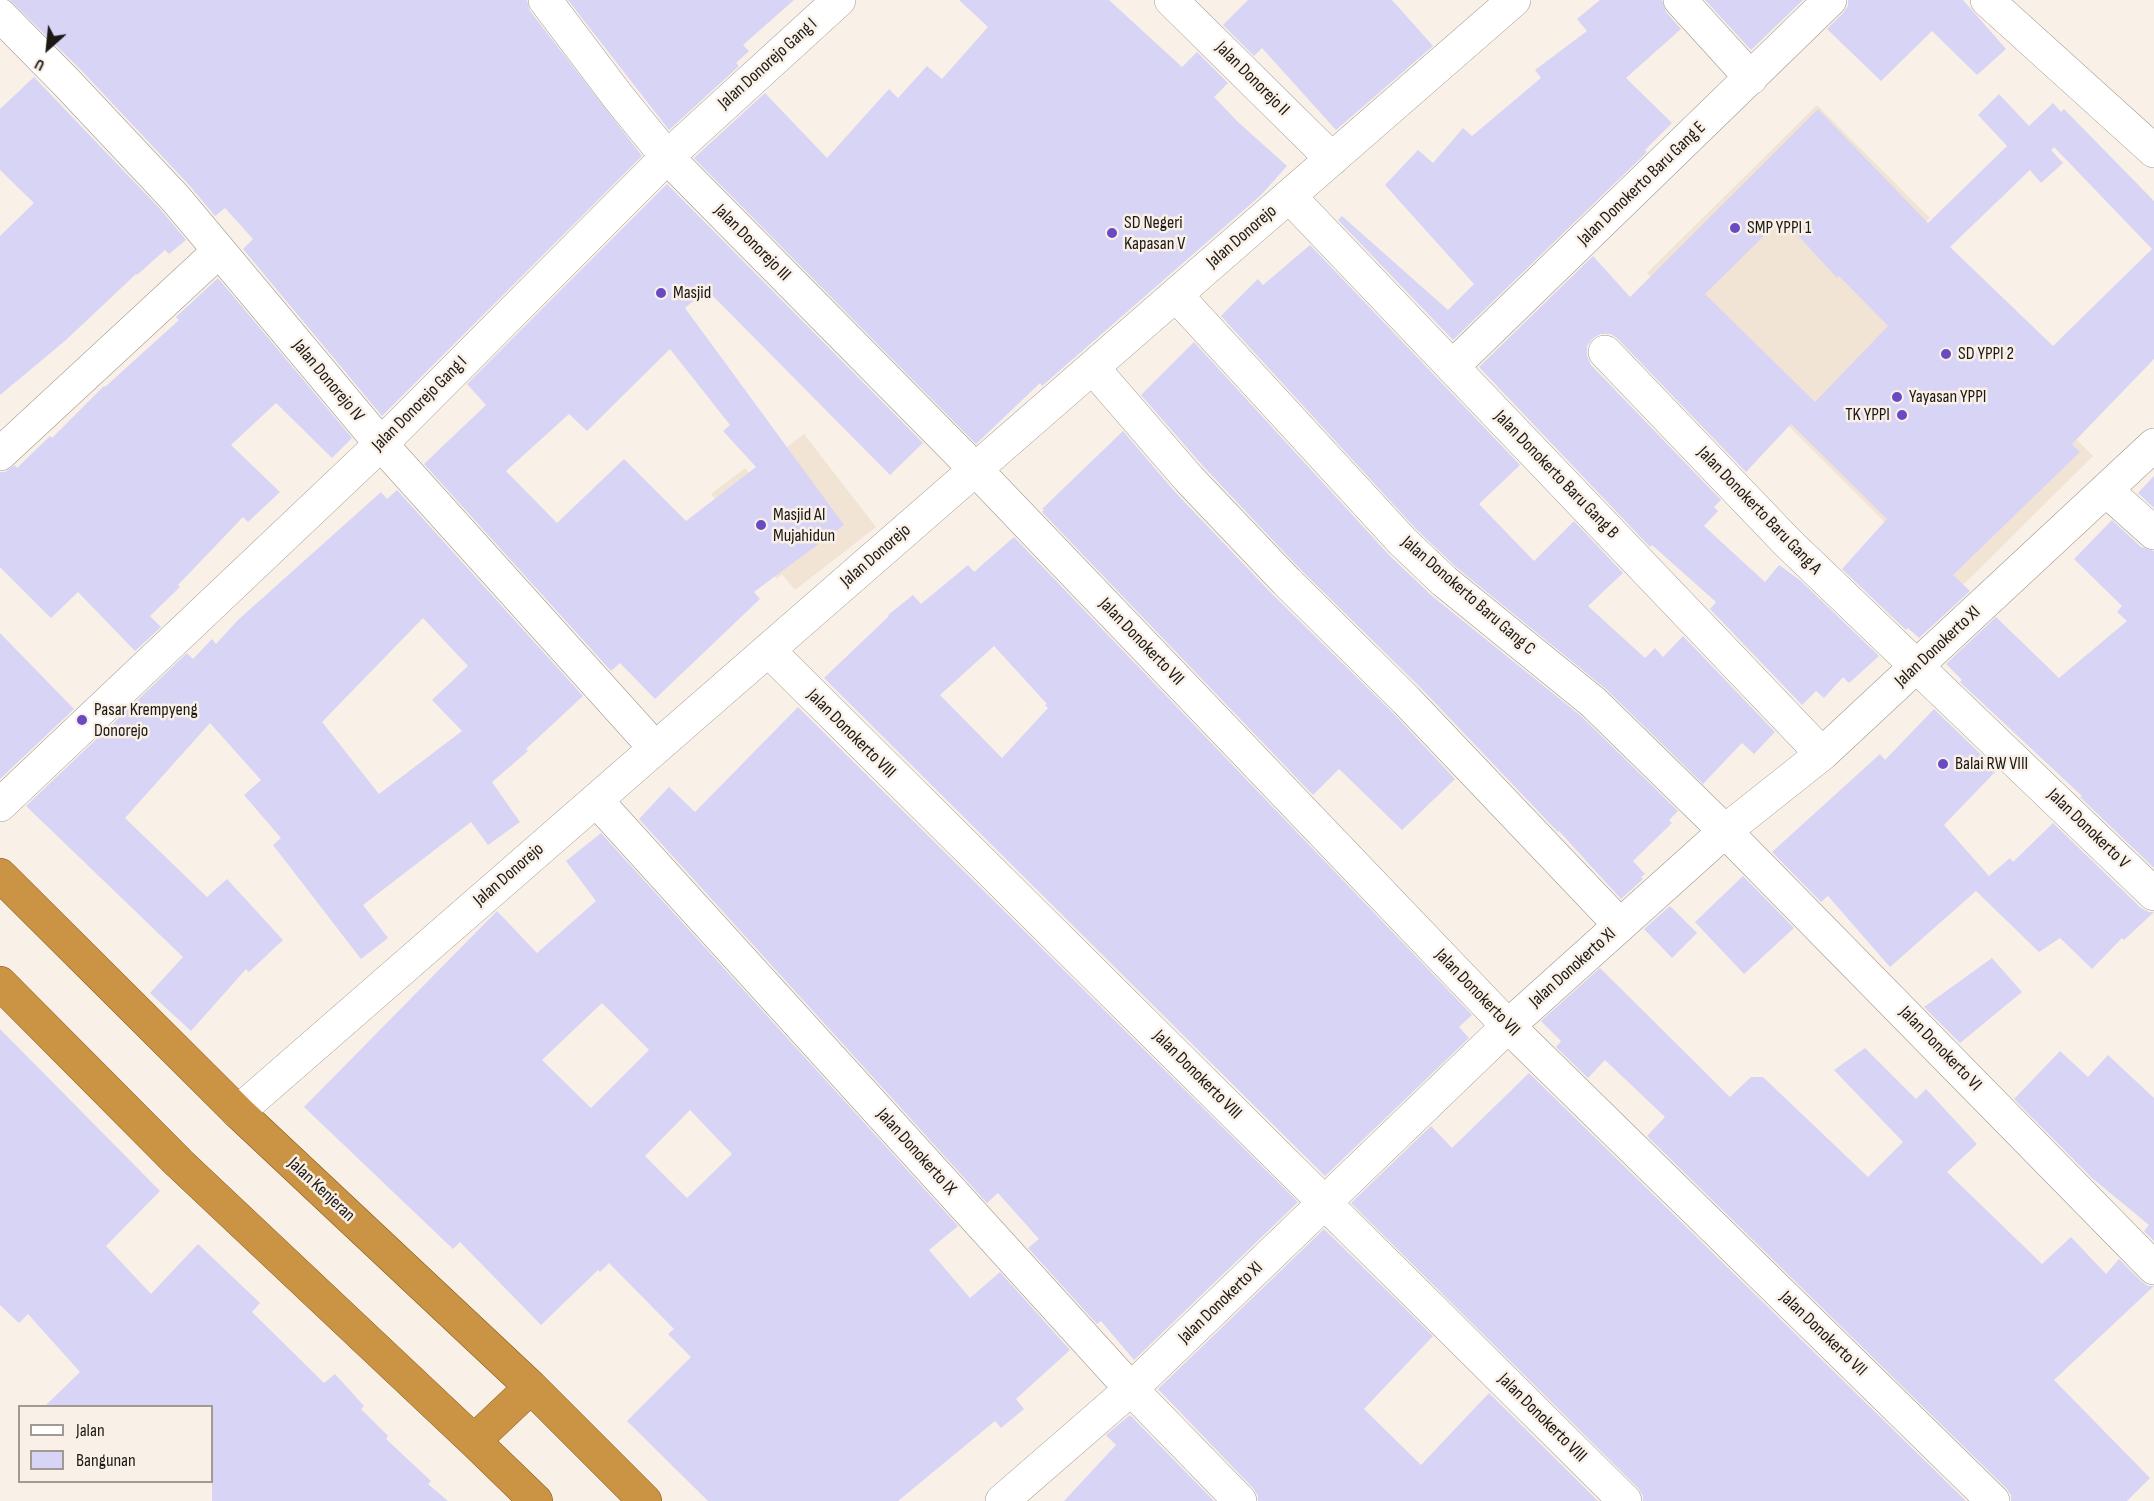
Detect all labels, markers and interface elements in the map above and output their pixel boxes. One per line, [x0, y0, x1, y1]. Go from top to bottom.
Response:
street label: Jalan Donorejo Gang I [714, 14, 822, 114]
north arrow [18, 18, 78, 78]
street label: Jalan Donorejo II [1210, 37, 1294, 121]
text: U [32, 54, 48, 75]
street label: Jalan Donokerto Baru Gang E [1574, 117, 1710, 251]
street label: Jalan Donorejo III [709, 200, 795, 286]
street label: Jalan Donorejo [1203, 201, 1281, 273]
place label: SD Negeri Kapasan V [1124, 212, 1185, 254]
place label: SMP YPPI 1 [1747, 217, 1811, 239]
marker: SMP YPPI 1 [1728, 221, 1742, 235]
marker: SD Negeri Kapasan V [1105, 226, 1119, 240]
place label: Masjid [673, 282, 711, 304]
marker: Masjid [654, 286, 668, 300]
street label: Jalan Donorejo IV [287, 336, 369, 426]
place label: SD YPPI 2 [1958, 343, 2014, 365]
marker: SD YPPI 2 [1939, 347, 1953, 361]
street label: Jalan Donorejo Gang I [368, 352, 472, 456]
place label: Yayasan YPPI [1909, 386, 1986, 408]
marker: Yayasan YPPI [1890, 390, 1904, 404]
place label: TK YPPI [1845, 404, 1890, 426]
street label: Jalan Donokerto Baru Gang B [1489, 406, 1623, 544]
marker: TK YPPI [1895, 408, 1909, 422]
street label: Jalan Donokerto Baru Gang A [1692, 442, 1826, 580]
place label: Masjid Al Mujahidun [773, 504, 835, 546]
marker: Masjid Al Mujahidun [754, 518, 768, 532]
street label: Jalan Donorejo [837, 520, 915, 592]
street label: Jalan Donokerto Baru Gang C [1397, 532, 1539, 660]
street label: Jalan Donokerto VII [1094, 594, 1188, 690]
street label: Jalan Donokerto XI [1891, 602, 1985, 692]
street label: Jalan Donokerto VIII [802, 685, 900, 783]
place label: Pasar Krempyeng Donorejo [94, 699, 198, 742]
marker: Pasar Krempyeng Donorejo [75, 713, 89, 727]
place label: Balai RW VIII [1955, 753, 2028, 775]
marker: Balai RW VIII [1936, 757, 1950, 771]
street label: Jalan Donokerto V [2042, 784, 2134, 874]
street label: Jalan Donorejo [470, 839, 548, 911]
street label: Jalan Donokerto XI [1525, 923, 1621, 1013]
street label: Jalan Donokerto VII [1430, 945, 1524, 1041]
street label: Jalan Donokerto VI [1894, 1002, 1986, 1096]
street label: Jalan Donokerto VIII [1148, 1026, 1246, 1124]
street label: Jalan Donokerto IX [871, 1104, 961, 1200]
street label: Jalan Kenjeran [283, 1153, 359, 1227]
street label: Jalan Donokerto XI [1174, 1257, 1268, 1349]
street label: Jalan Donokerto VII [1775, 1287, 1871, 1381]
street label: Jalan Donokerto VIII [1493, 1369, 1591, 1467]
legend [18, 1405, 213, 1483]
text: Jalan [76, 1420, 105, 1441]
text: Bangunan [76, 1450, 136, 1471]

